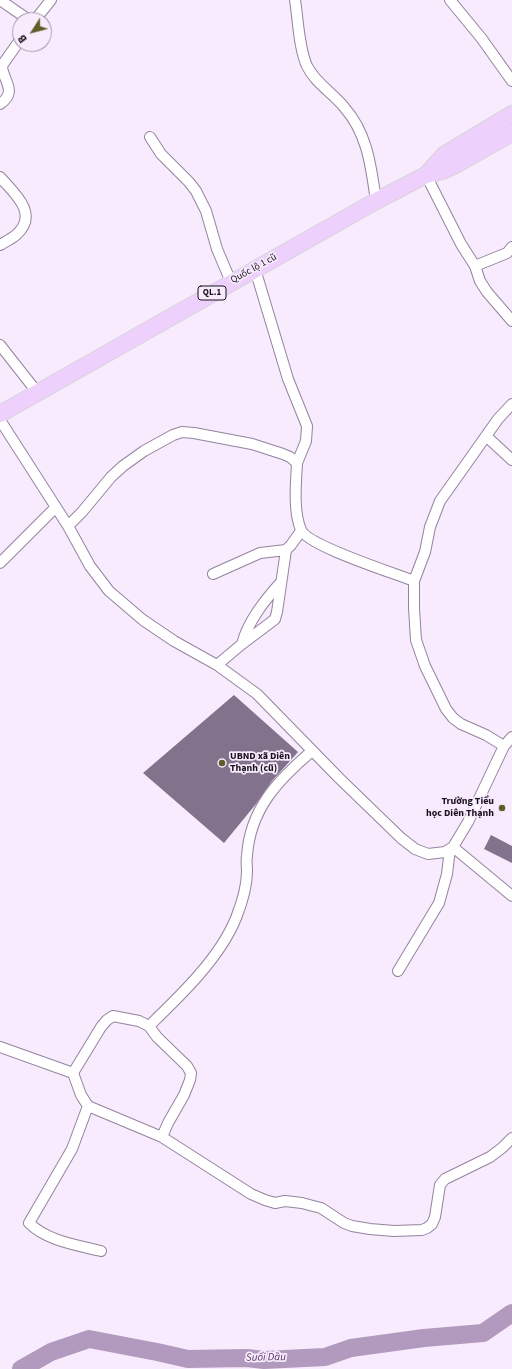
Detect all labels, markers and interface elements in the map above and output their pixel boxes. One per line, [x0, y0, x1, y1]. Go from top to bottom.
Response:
north arrow [12, 12, 52, 52]
text: B [15, 32, 31, 46]
street label: Quốc lộ 1 cũ [229, 251, 279, 287]
road number: QL.1 [198, 286, 226, 300]
place label: UBND xã Diên Thạnh (cũ) [230, 751, 290, 774]
marker: UBND xã Diên Thạnh (cũ) [217, 758, 227, 768]
place label: Trường Tiểu học Diên Thạnh [426, 796, 494, 820]
marker: Trường Tiểu học Diên Thạnh [497, 803, 507, 813]
water label: Suối Dầu [246, 1351, 286, 1365]

